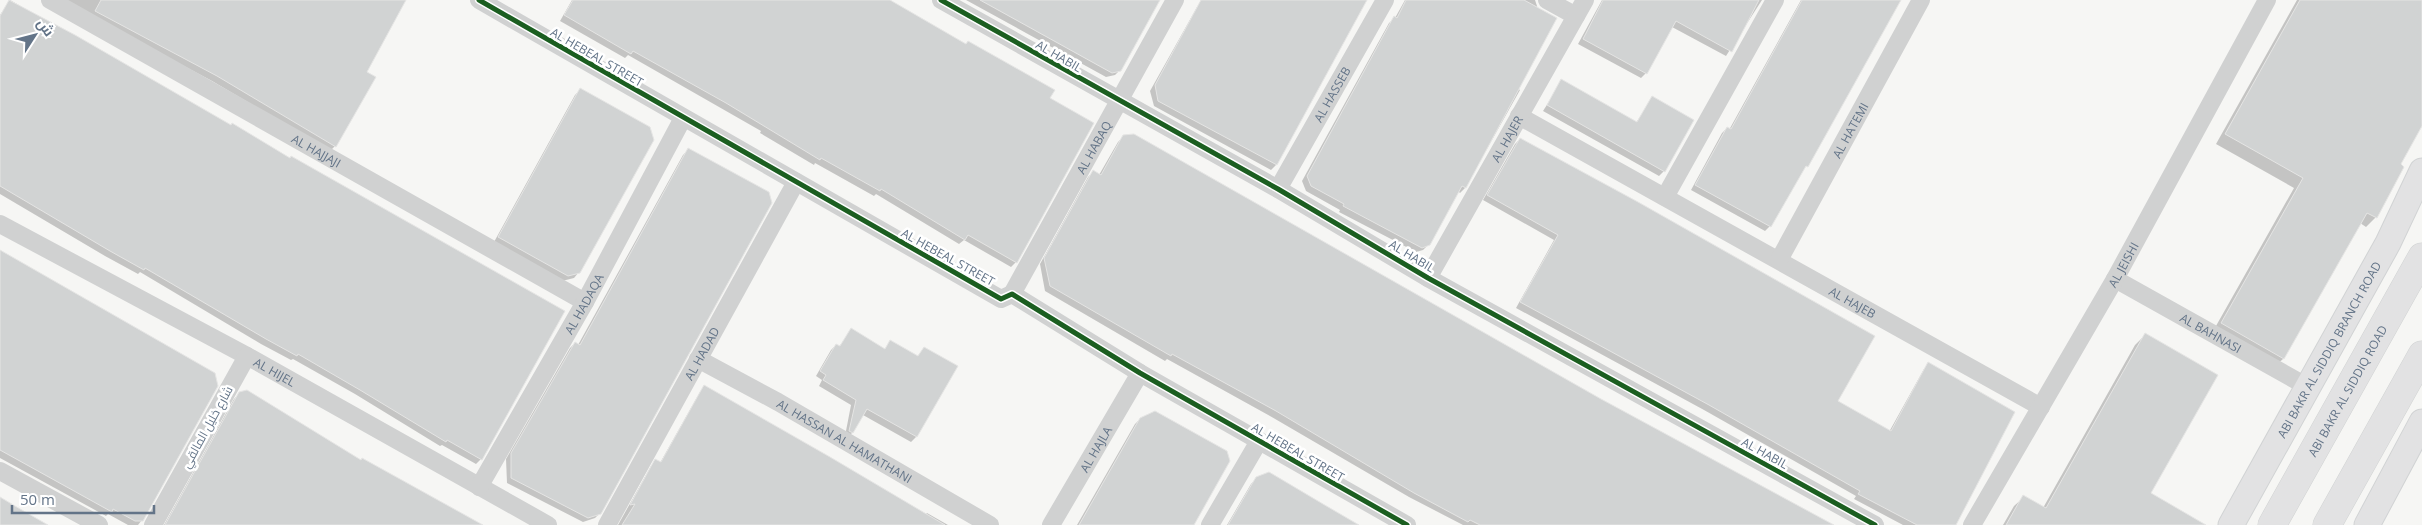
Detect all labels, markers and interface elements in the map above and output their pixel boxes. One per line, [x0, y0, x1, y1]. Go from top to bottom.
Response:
north arrow [10, 10, 60, 60]
text: ش [33, 14, 59, 40]
street label: AL HEBEAL STREET [548, 24, 647, 91]
street label: AL HABIL [1033, 36, 1085, 76]
street label: AL HASSEB [1309, 63, 1354, 125]
street label: AL HATEMI [1828, 99, 1872, 161]
street label: AL HAJER [1487, 112, 1527, 165]
street label: AL HABAQ [1072, 118, 1115, 177]
street label: AL HAJJAJI [289, 130, 344, 171]
street label: AL HEBEAL STREET [898, 224, 998, 290]
street label: AL HABIL [1386, 236, 1438, 276]
street label: AL JEISHI [2104, 239, 2142, 290]
street label: ABI BAKR AL SIDDIQ BRANCH ROAD [2273, 258, 2385, 441]
street label: AL HADAQA [560, 270, 607, 337]
street label: AL HAJEB [1826, 282, 1879, 322]
street label: AL BAHNASI [2177, 309, 2245, 357]
street label: ABI BAKR AL SIDDIQ ROAD [2304, 322, 2391, 459]
street label: AL HADAD [680, 324, 723, 383]
street label: AL HIJEL [251, 353, 299, 390]
street label: شارع خليل المالقي [177, 383, 238, 472]
street label: AL HASSAN AL HAMATHANI [774, 395, 915, 487]
street label: AL HEBEAL STREET [1249, 419, 1348, 486]
street label: AL HAJLA [1075, 423, 1116, 475]
street label: AL HABIL [1739, 433, 1791, 473]
scale bar [12, 482, 155, 514]
text: 50 m [20, 489, 55, 509]

